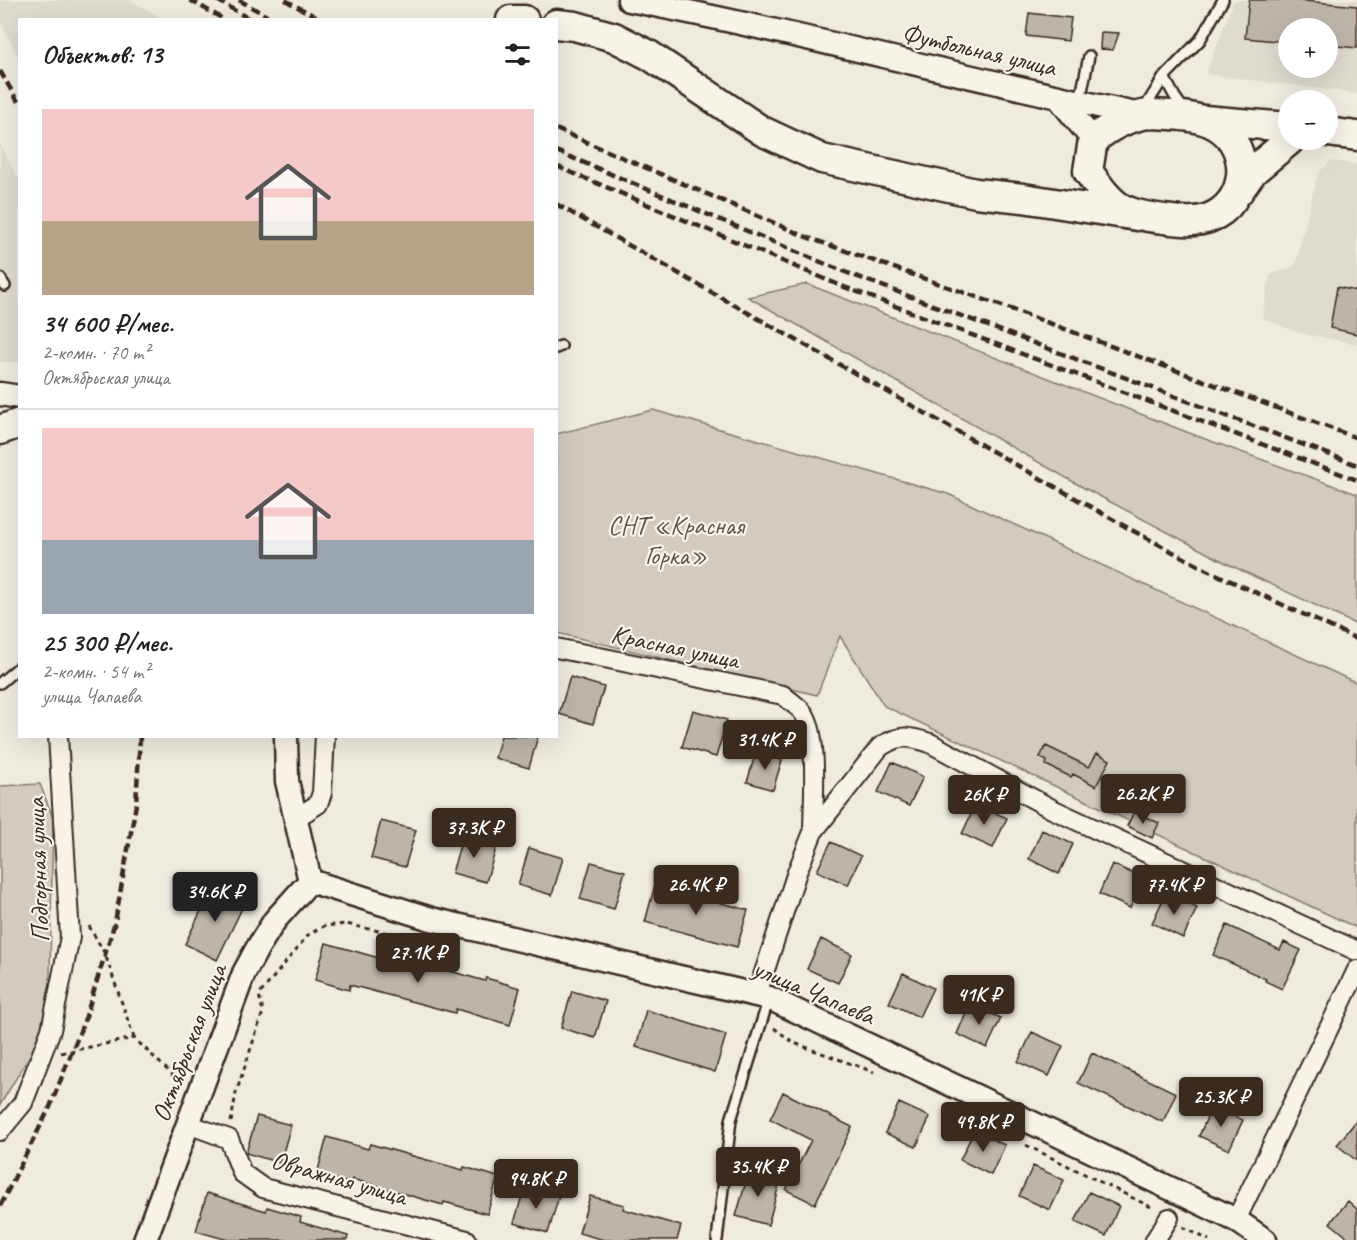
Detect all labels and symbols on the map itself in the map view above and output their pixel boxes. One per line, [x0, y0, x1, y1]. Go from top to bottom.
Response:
street label: Футбольная улица [899, 16, 1061, 84]
park label: СНТ «Красная Горка» [608, 509, 746, 572]
street label: Красная улица [608, 617, 744, 677]
pin: 31.4K ₽ [710, 720, 820, 771]
pin: 26.2K ₽ [1088, 774, 1198, 825]
pin: 26K ₽ [942, 775, 1026, 826]
street label: Подгорная улица [19, 796, 57, 943]
pin: 37.3K ₽ [419, 808, 529, 859]
pin: 26.4K ₽ [641, 865, 751, 916]
pin: 77.4K ₽ [1119, 865, 1229, 916]
pin: 34.6K ₽ [160, 872, 270, 923]
pin: 27.1K ₽ [363, 933, 473, 984]
street label: улица Чапаева [746, 951, 881, 1033]
street label: Октябрьская улица [144, 957, 235, 1126]
pin: 41K ₽ [937, 975, 1021, 1026]
pin: 25.3K ₽ [1166, 1077, 1276, 1128]
pin: 49.8K ₽ [928, 1102, 1038, 1153]
street label: Овражная улица [268, 1143, 413, 1214]
pin: 35.4K ₽ [703, 1147, 813, 1198]
pin: 94.8K ₽ [481, 1159, 591, 1210]

